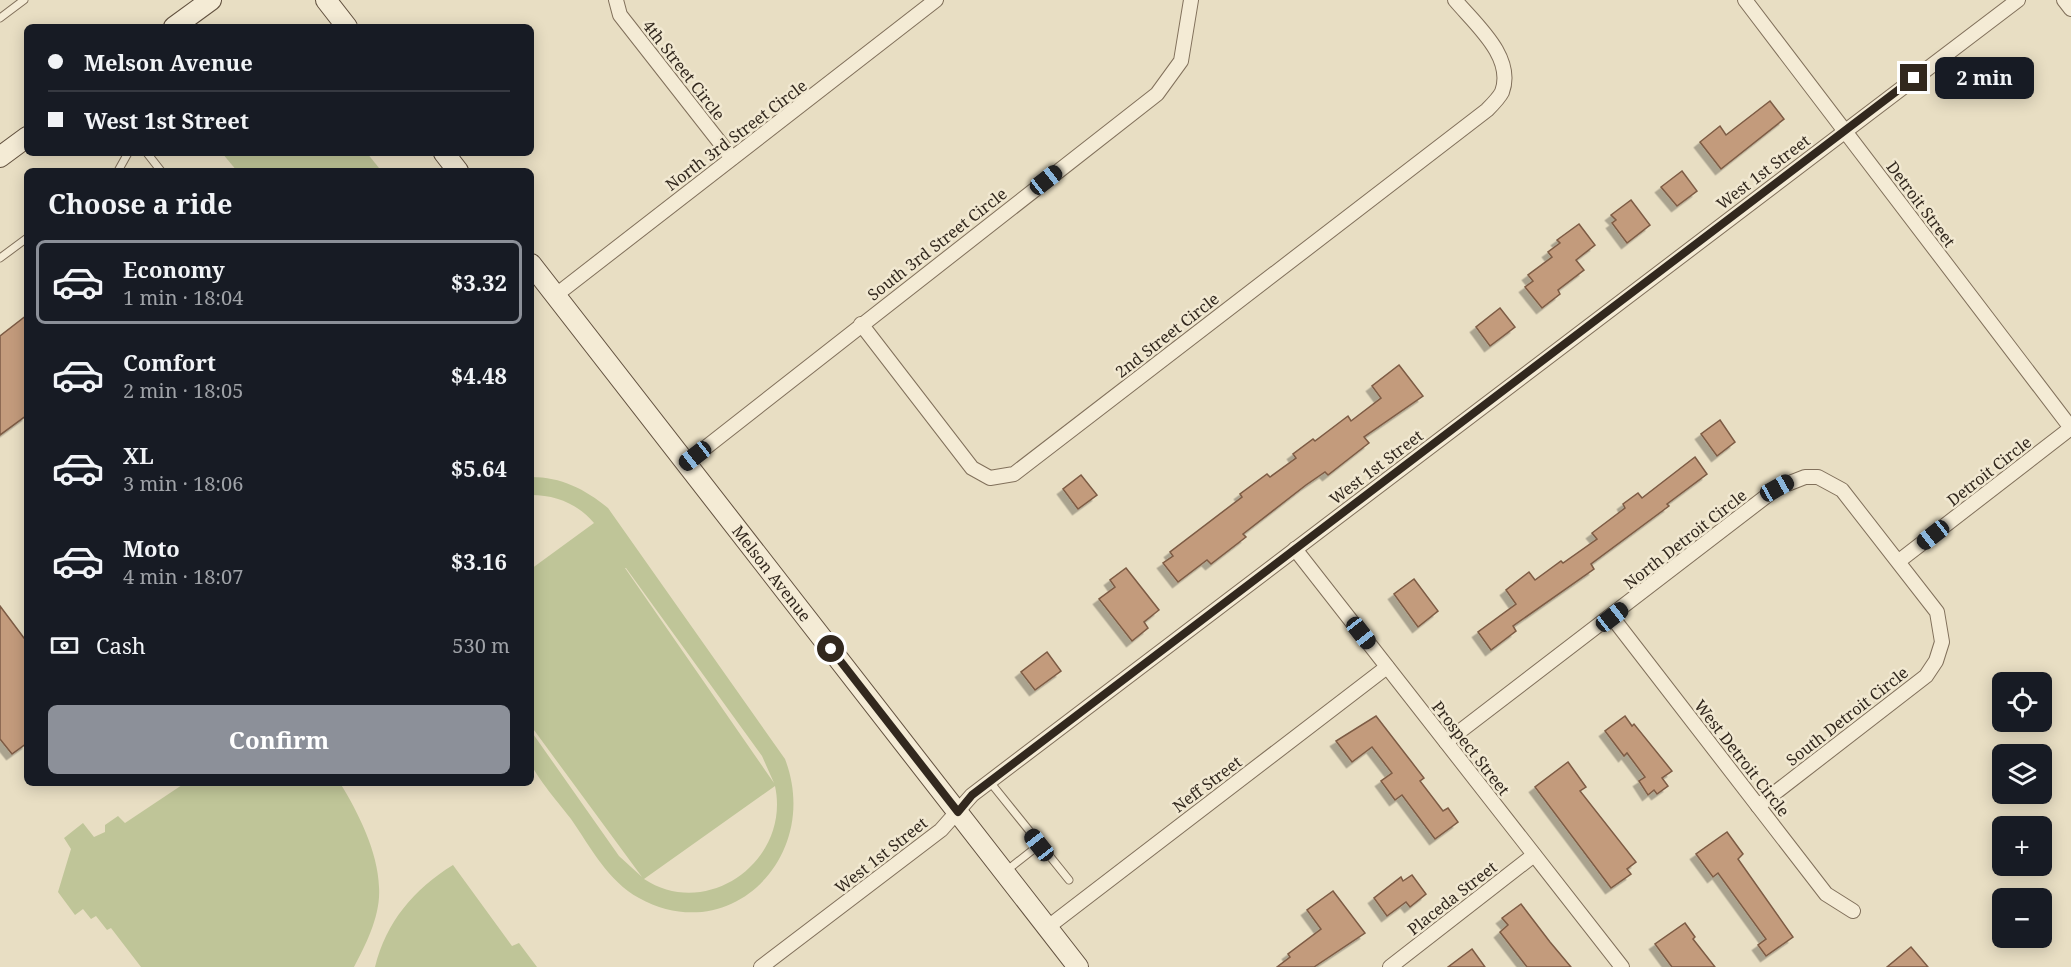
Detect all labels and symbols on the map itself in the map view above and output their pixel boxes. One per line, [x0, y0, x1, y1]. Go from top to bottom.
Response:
street label: 4th Street Circle [638, 15, 730, 125]
callout: 2 min [1935, 57, 2034, 99]
route end [1900, 64, 1927, 91]
street label: North 3rd Street Circle [661, 74, 811, 196]
street label: West 1st Street [1712, 129, 1815, 214]
street label: Detroit Street [1881, 157, 1961, 252]
car [1026, 162, 1066, 198]
street label: South 3rd Street Circle [863, 183, 1011, 305]
street label: 2nd Street Circle [1111, 288, 1223, 382]
street label: West 1st Street [1325, 424, 1428, 509]
street label: Detroit Circle [1942, 431, 2036, 511]
car [675, 438, 715, 474]
car [1757, 471, 1797, 505]
street label: North Detroit Circle [1619, 484, 1751, 594]
car [1913, 517, 1953, 553]
street label: Melson Avenue [727, 521, 816, 626]
car [1592, 599, 1632, 635]
car [1343, 613, 1379, 653]
route start [817, 635, 844, 662]
street label: South Detroit Circle [1781, 661, 1913, 771]
street label: West Detroit Circle [1689, 695, 1795, 821]
street label: Prospect Street [1427, 696, 1515, 800]
street label: Neff Street [1168, 751, 1246, 817]
street label: West 1st Street [830, 812, 932, 898]
car [1021, 825, 1057, 865]
street label: Placeda Street [1403, 856, 1501, 940]

